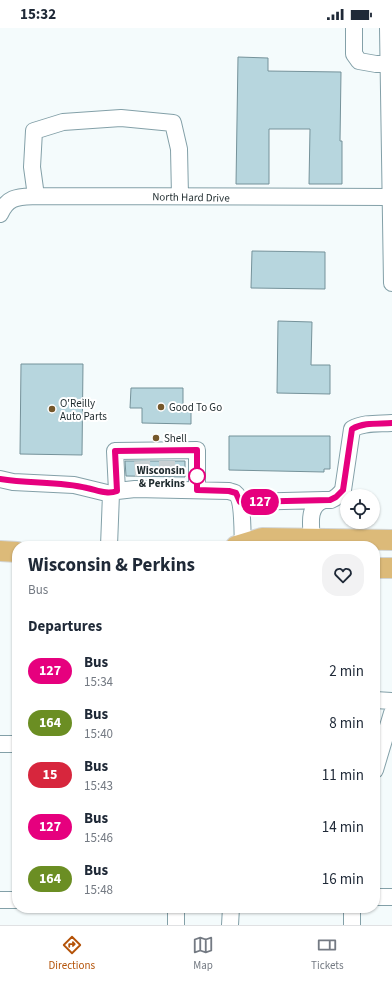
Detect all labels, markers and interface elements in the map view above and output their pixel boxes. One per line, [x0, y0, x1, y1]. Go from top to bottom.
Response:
text: 15:32 [20, 4, 56, 25]
street label: North Hard Drive [152, 189, 230, 206]
place label: O'Reilly Auto Parts [60, 396, 107, 424]
place label: Good To Go [169, 400, 222, 415]
marker: Good To Go [156, 402, 166, 412]
marker: O'Reilly Auto Parts [47, 404, 57, 414]
place label: Shell [164, 431, 187, 446]
marker: Shell [151, 433, 161, 443]
place label: Wisconsin & Perkins [137, 463, 185, 491]
marker: Wisconsin & Perkins [188, 467, 206, 485]
line badge: 127 [237, 489, 283, 515]
map controls [340, 489, 380, 529]
button: locate [340, 489, 380, 529]
text: 127 [249, 492, 271, 512]
text: Wisconsin & Perkins [28, 552, 195, 579]
button: heart [322, 554, 364, 596]
text: Bus [28, 581, 48, 599]
text: Departures [28, 616, 102, 637]
text: Bus [84, 652, 108, 673]
text: 127 [39, 661, 61, 681]
text: 2 min [329, 661, 364, 682]
text: 15:34 [84, 673, 113, 691]
text: Bus [84, 704, 108, 725]
text: 164 [39, 713, 61, 733]
text: 8 min [329, 713, 364, 734]
text: 15:40 [84, 725, 113, 743]
text: Bus [84, 756, 108, 777]
text: 15 [43, 765, 57, 785]
text: 11 min [322, 765, 364, 786]
text: 15:43 [84, 777, 113, 795]
text: Bus [84, 808, 108, 829]
text: 127 [39, 817, 61, 837]
text: 14 min [322, 817, 364, 838]
text: 15:46 [84, 829, 113, 847]
text: Bus [84, 860, 108, 881]
text: 164 [39, 869, 61, 889]
text: 16 min [322, 869, 364, 890]
text: 15:48 [84, 881, 113, 899]
tab: Directions [49, 934, 95, 973]
tab: Map [192, 934, 214, 973]
tab: Tickets [311, 934, 344, 973]

